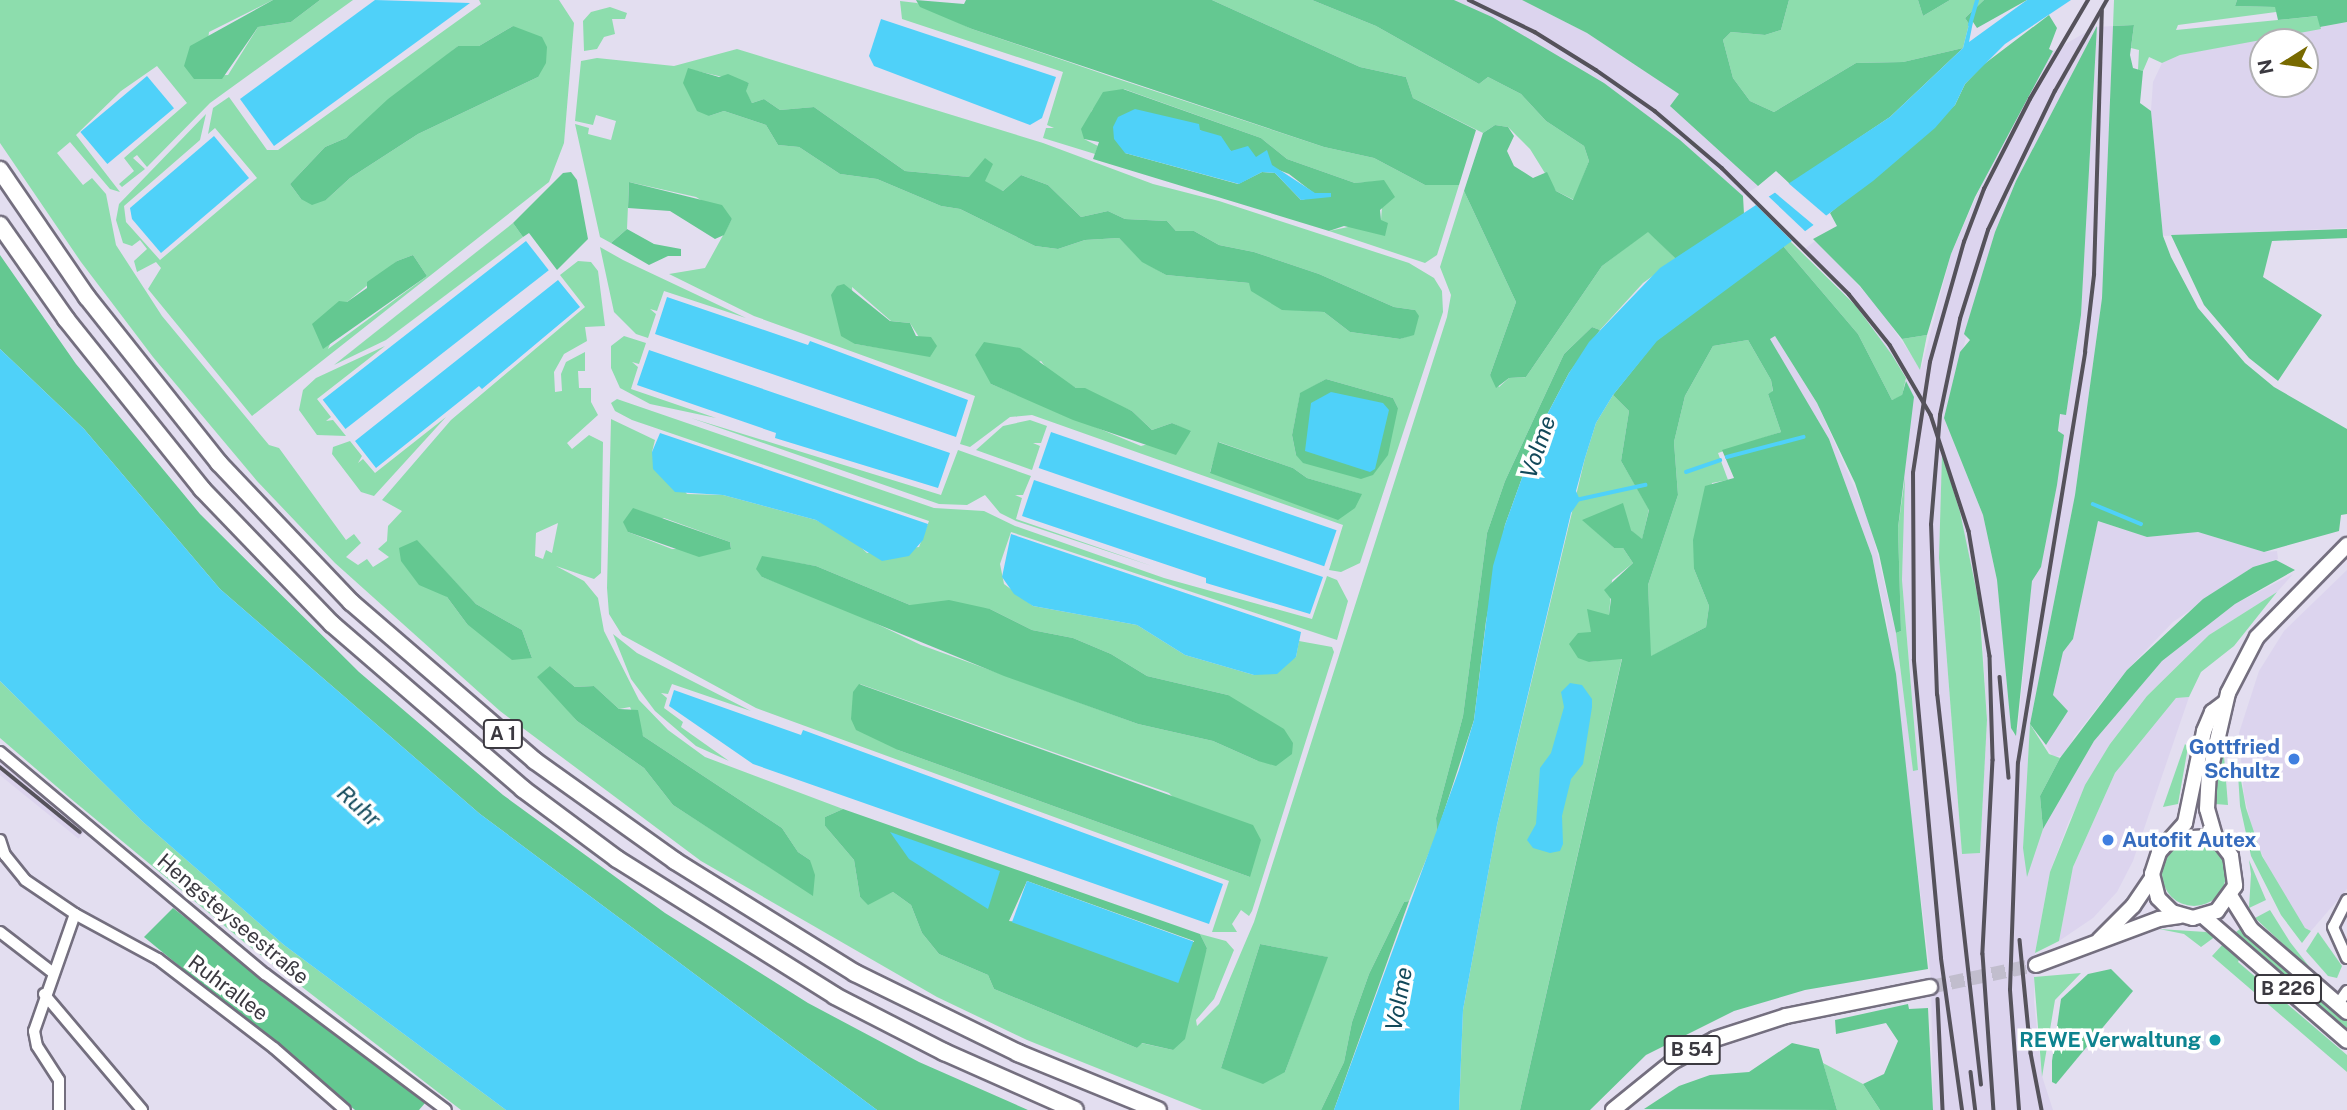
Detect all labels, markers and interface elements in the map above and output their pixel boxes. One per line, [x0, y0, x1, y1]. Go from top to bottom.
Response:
north arrow [2249, 28, 2319, 98]
text: N [2253, 57, 2278, 77]
water label: Volme [1514, 412, 1562, 482]
road number: A 1 [482, 719, 524, 750]
place label: Gottfried Schultz [2189, 734, 2280, 784]
marker: Gottfried Schultz [2286, 751, 2302, 767]
water label: Ruhr [331, 779, 387, 833]
place label: Autofit Autex [2122, 827, 2257, 853]
marker: Autofit Autex [2100, 832, 2116, 848]
street label: Hengsteyseestraße [152, 848, 314, 990]
street label: Ruhrallee [183, 950, 273, 1026]
water label: Volme [1380, 965, 1418, 1033]
road number: B 226 [2253, 973, 2323, 1004]
place label: REWE Verwaltung [2019, 1027, 2201, 1053]
marker: REWE Verwaltung [2207, 1032, 2223, 1048]
road number: B 54 [1662, 1034, 1722, 1066]

